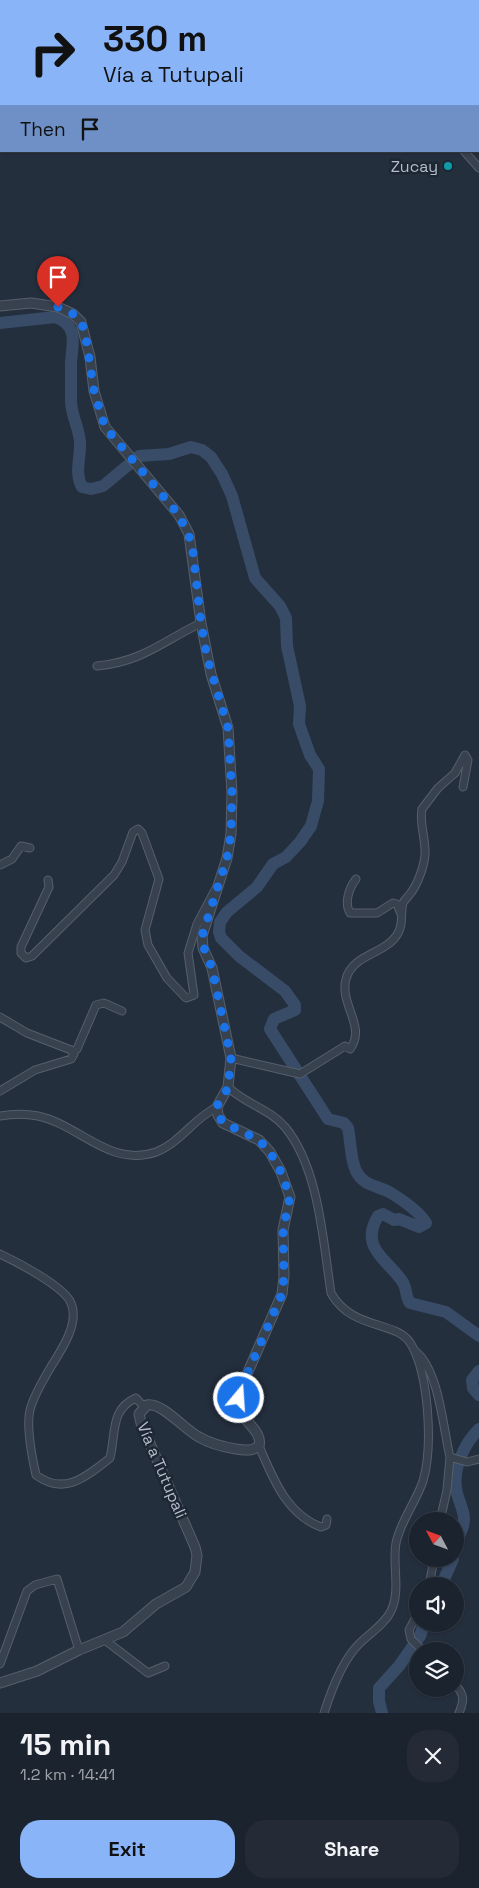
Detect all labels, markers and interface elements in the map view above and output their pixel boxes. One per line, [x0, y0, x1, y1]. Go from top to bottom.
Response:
text: 330 m [103, 17, 207, 61]
icon: right [20, 20, 85, 85]
text: Vía a Tutupali [103, 60, 244, 88]
icon: arrive [76, 115, 104, 143]
text: Then [20, 117, 66, 142]
place label: Zucay [391, 156, 438, 177]
marker: Zucay [442, 160, 454, 172]
pin [37, 256, 79, 307]
icon: arrive [44, 263, 72, 291]
position arrow [212, 1371, 264, 1423]
street label: Vía a Tutupali [132, 1419, 192, 1521]
north arrow [409, 1512, 464, 1568]
map controls [409, 1512, 464, 1697]
button: sound [409, 1577, 464, 1632]
button: layers [409, 1642, 464, 1697]
text: 15 min [20, 1725, 111, 1764]
button: close [407, 1730, 459, 1782]
text: 1.2 km · 14:41 [20, 1764, 115, 1785]
button: Exit [20, 1820, 235, 1878]
button: Share [245, 1820, 459, 1878]

